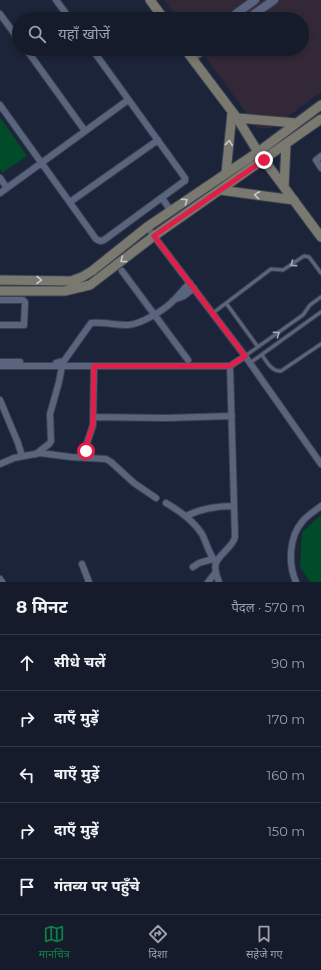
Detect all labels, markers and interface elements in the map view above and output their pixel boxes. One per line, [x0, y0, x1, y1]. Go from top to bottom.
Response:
search box [12, 12, 309, 56]
icon: search [26, 23, 48, 45]
text: यहाँ खोजें [58, 24, 110, 43]
one-way arrow [224, 140, 233, 146]
route end [255, 151, 273, 169]
one-way arrow [254, 191, 260, 200]
one-way arrow [181, 199, 188, 206]
one-way arrow [121, 255, 128, 262]
one-way arrow [290, 259, 297, 267]
one-way arrow [36, 276, 42, 284]
one-way arrow [273, 331, 280, 339]
route start [77, 442, 95, 460]
text: 8 मिनट [16, 597, 68, 617]
text: पैदल · 570 m [231, 599, 305, 615]
icon: ahead [16, 652, 38, 674]
text: सीधे चलें [54, 652, 106, 671]
text: 90 m [271, 655, 305, 671]
icon: right [16, 708, 38, 730]
text: दाएँ मुड़ें [54, 708, 99, 727]
text: 170 m [267, 711, 305, 727]
icon: left [16, 764, 38, 786]
text: बाएँ मुड़ें [54, 764, 99, 783]
text: 160 m [267, 767, 305, 783]
icon: right [16, 820, 38, 842]
text: दाएँ मुड़ें [54, 820, 99, 839]
text: 150 m [267, 823, 305, 839]
icon: arrive [16, 876, 38, 898]
text: गंतव्य पर पहुँचे [54, 876, 140, 895]
tab: मानचित्र [38, 923, 70, 962]
tab: दिशा [147, 923, 169, 962]
tab: सहेजे गए [246, 923, 282, 962]

